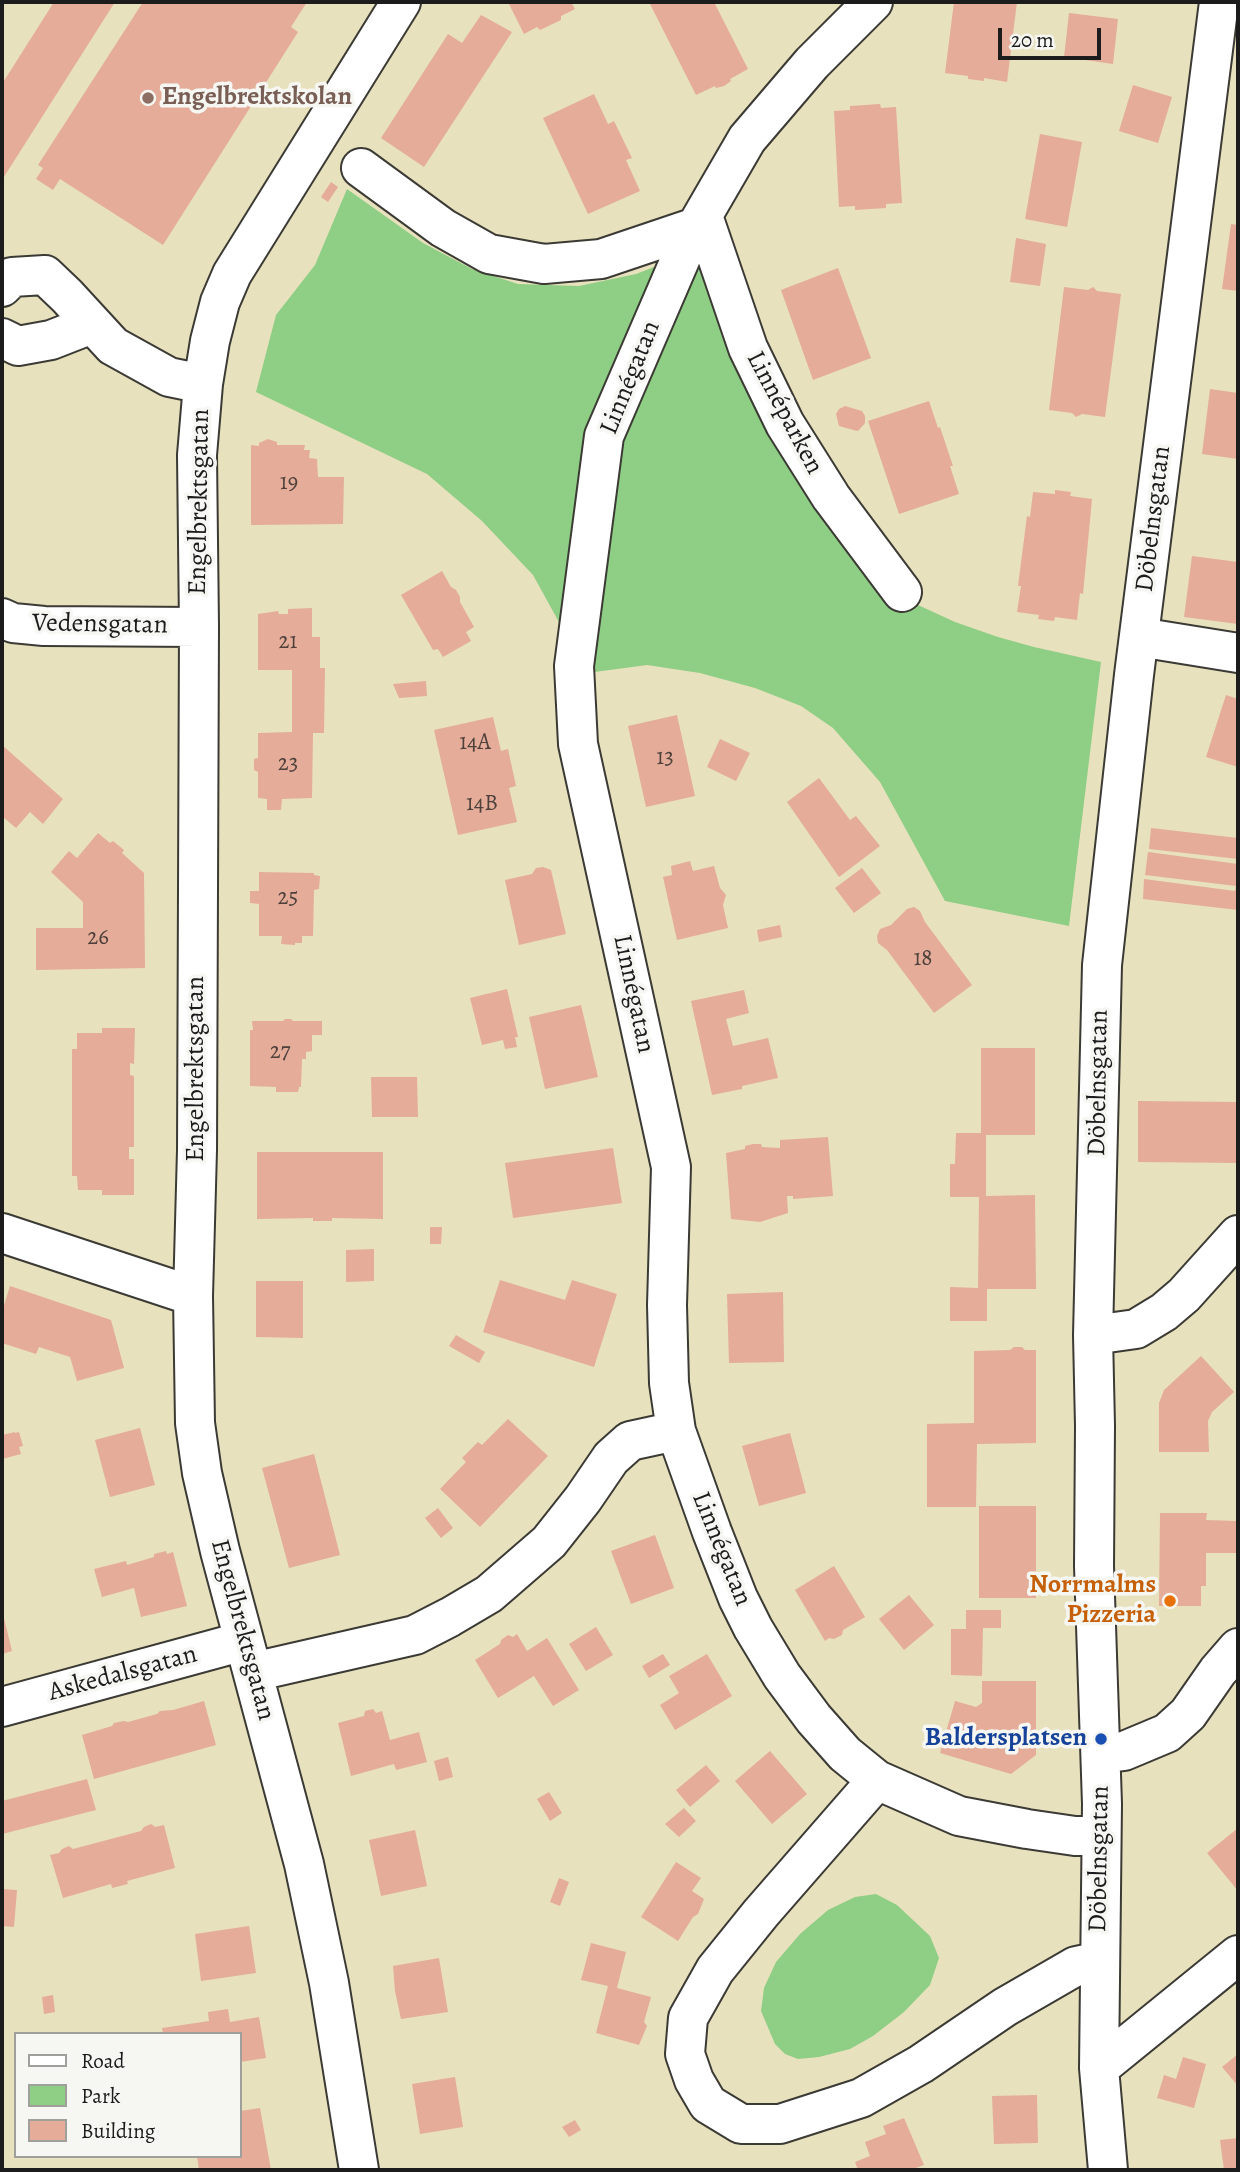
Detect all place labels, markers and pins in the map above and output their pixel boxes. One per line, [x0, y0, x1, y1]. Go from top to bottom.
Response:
place label: Engelbrektskolan [162, 82, 352, 114]
marker: Engelbrektskolan [140, 90, 156, 106]
place label: Norrmalms Pizzeria [1029, 1570, 1156, 1632]
marker: Norrmalms Pizzeria [1162, 1593, 1178, 1609]
place label: Baldersplatsen [925, 1723, 1087, 1755]
marker: Baldersplatsen [1093, 1731, 1109, 1747]

